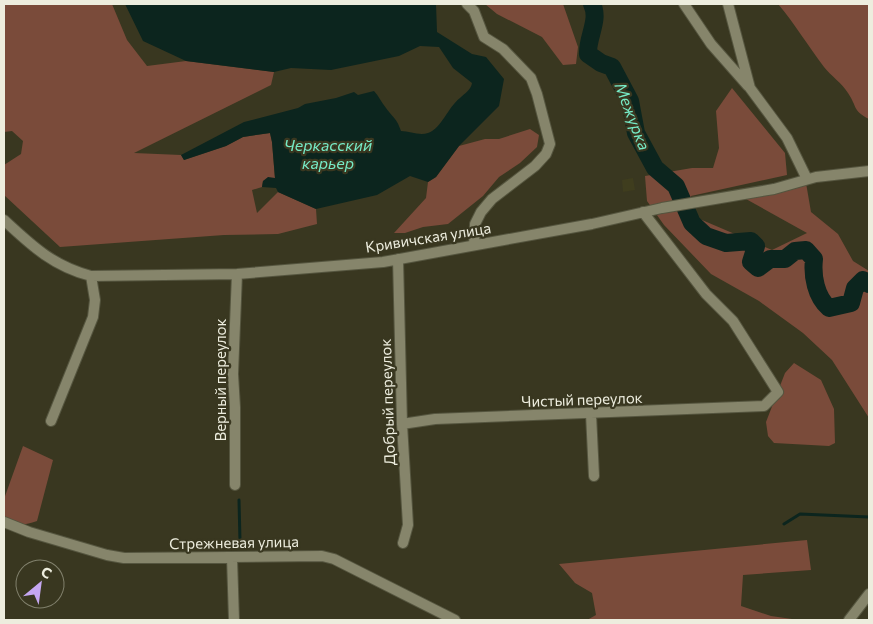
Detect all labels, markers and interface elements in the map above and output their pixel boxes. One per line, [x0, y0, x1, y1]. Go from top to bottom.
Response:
water label: Межурка [611, 80, 655, 152]
water label: Черкасский карьер [284, 135, 372, 172]
street label: Кривичская улица [364, 218, 492, 256]
street label: Верный переулок [211, 318, 229, 442]
street label: Добрый переулок [376, 338, 398, 466]
street label: Чистый переулок [521, 388, 643, 410]
street label: Стрежневая улица [169, 532, 299, 552]
north arrow [15, 559, 65, 609]
text: С [38, 562, 55, 582]

